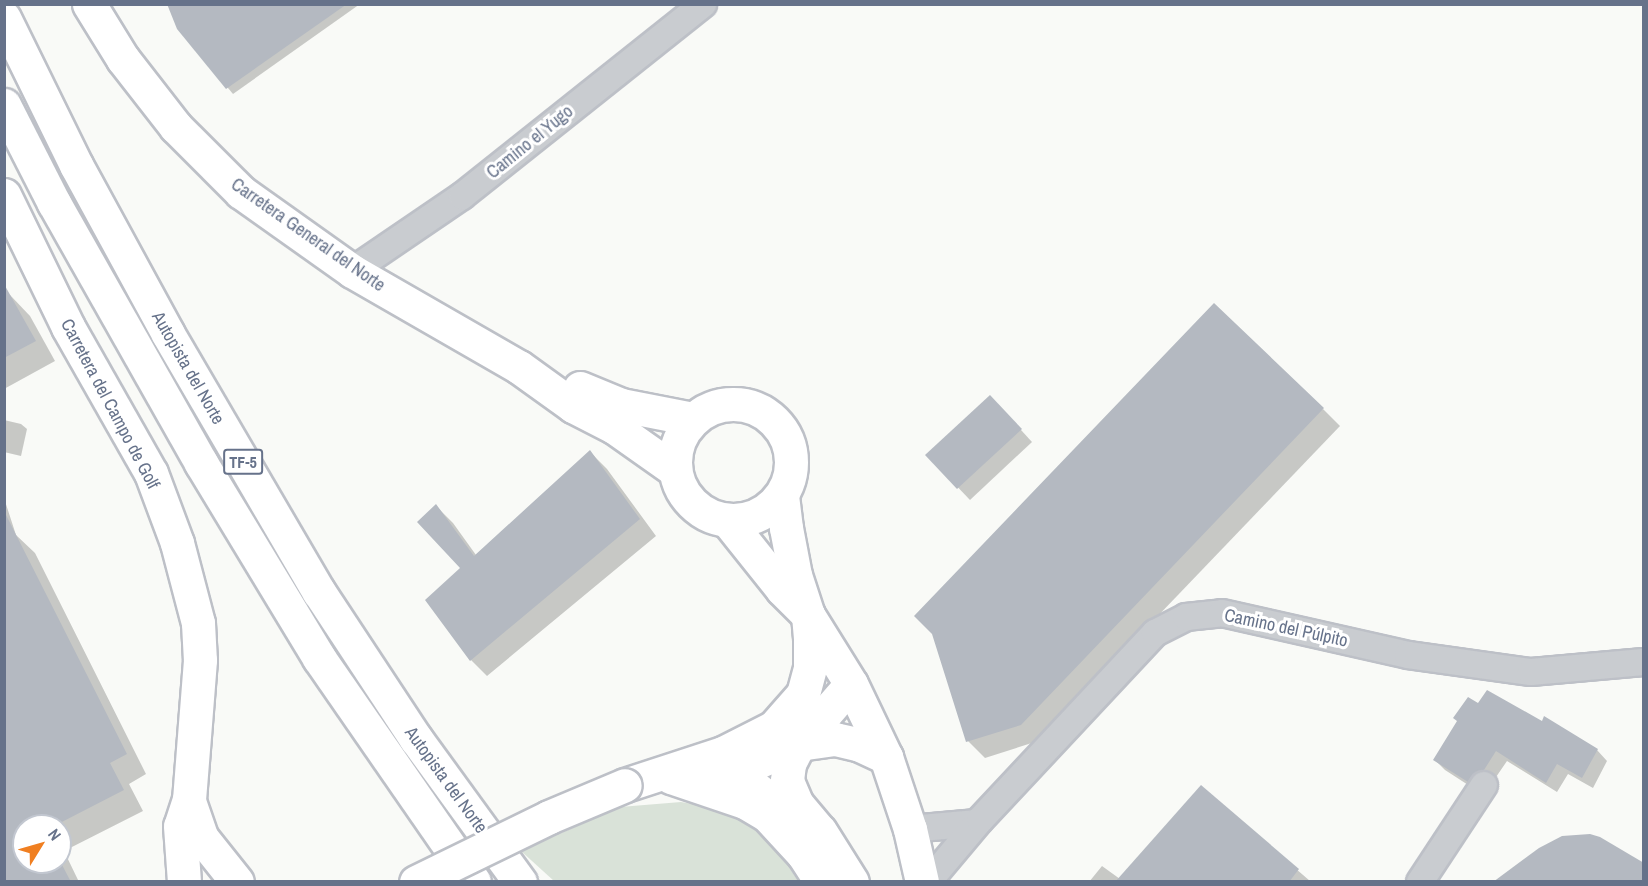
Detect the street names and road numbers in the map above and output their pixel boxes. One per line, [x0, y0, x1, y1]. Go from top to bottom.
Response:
street label: Camino el Yugo [482, 101, 578, 183]
street label: Carretera General del Norte [227, 174, 389, 296]
street label: Autopista del Norte [147, 308, 229, 428]
street label: Carretera del Campo de Golf [56, 315, 164, 493]
road number: TF-5 [222, 449, 264, 475]
street label: Camino del Púlpito [1222, 604, 1350, 652]
street label: Autopista del Norte [400, 723, 492, 837]

